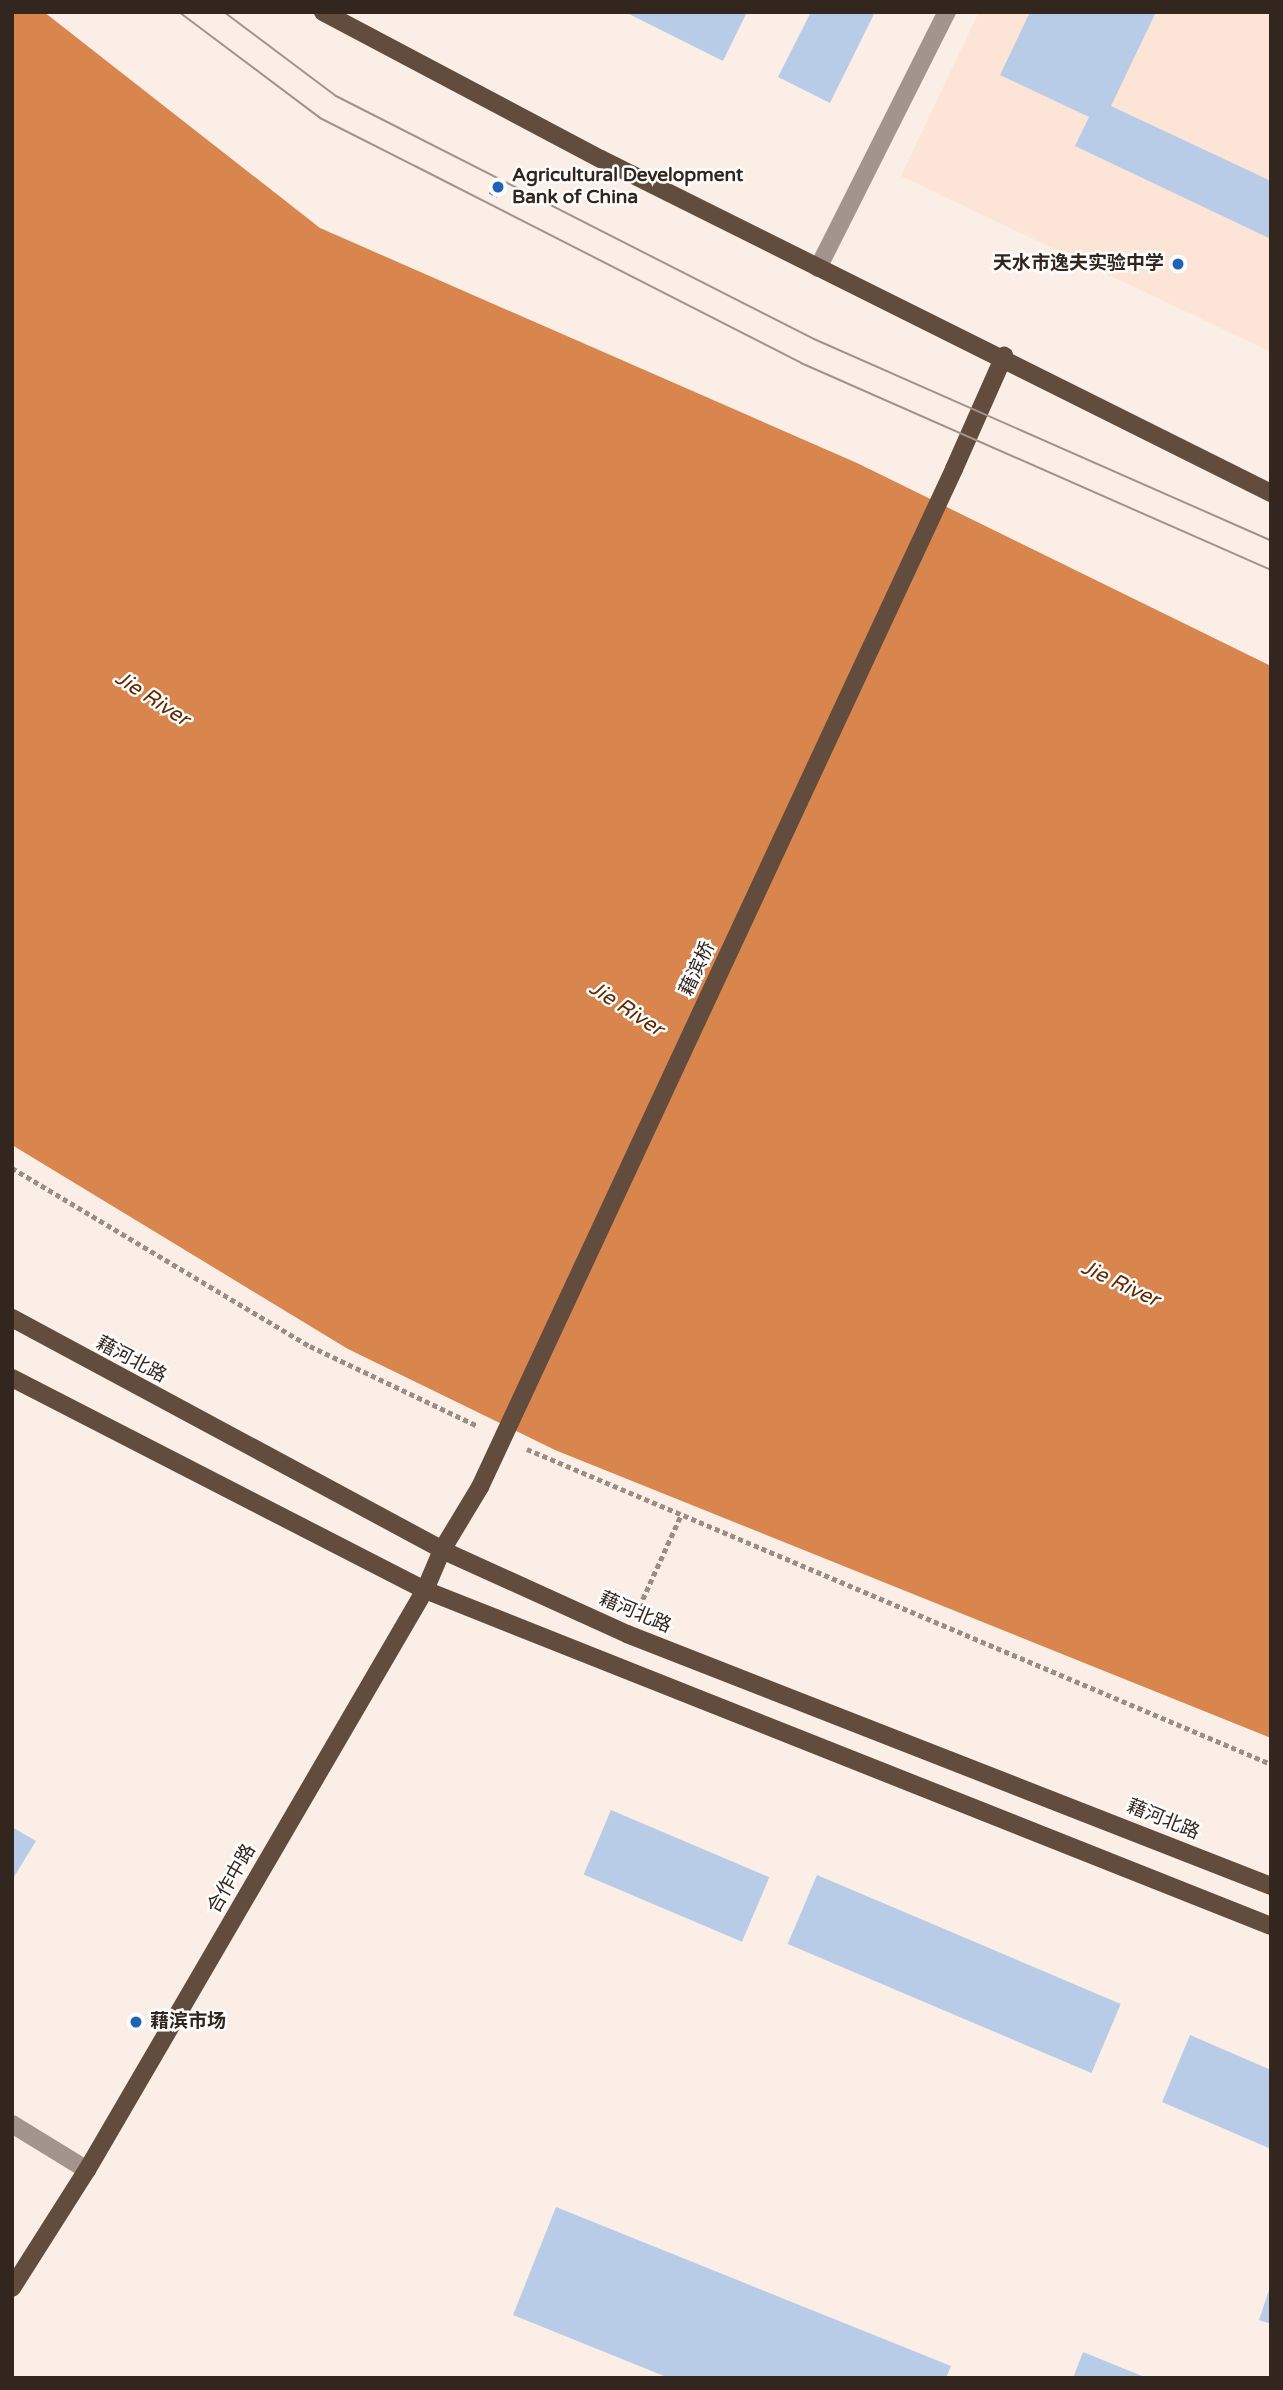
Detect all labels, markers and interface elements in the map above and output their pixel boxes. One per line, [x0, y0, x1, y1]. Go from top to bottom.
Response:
place label: Agricultural Development Bank of China [512, 165, 743, 209]
marker: Agricultural Development Bank of China [490, 179, 506, 195]
place label: 天水市逸夫实验中学 [993, 253, 1164, 275]
marker: 天水市逸夫实验中学 [1170, 256, 1186, 272]
water label: Jie River [110, 666, 194, 732]
street label: 藉滨桥 [676, 938, 720, 1000]
water label: Jie River [584, 976, 668, 1042]
water label: Jie River [1077, 1255, 1163, 1313]
street label: 藉河北路 [92, 1332, 170, 1388]
street label: 藉河北路 [596, 1588, 674, 1638]
street label: 藉河北路 [1123, 1795, 1203, 1845]
street label: 合作中路 [203, 1840, 261, 1918]
place label: 藉滨市场 [150, 2011, 226, 2033]
marker: 藉滨市场 [128, 2014, 144, 2030]

